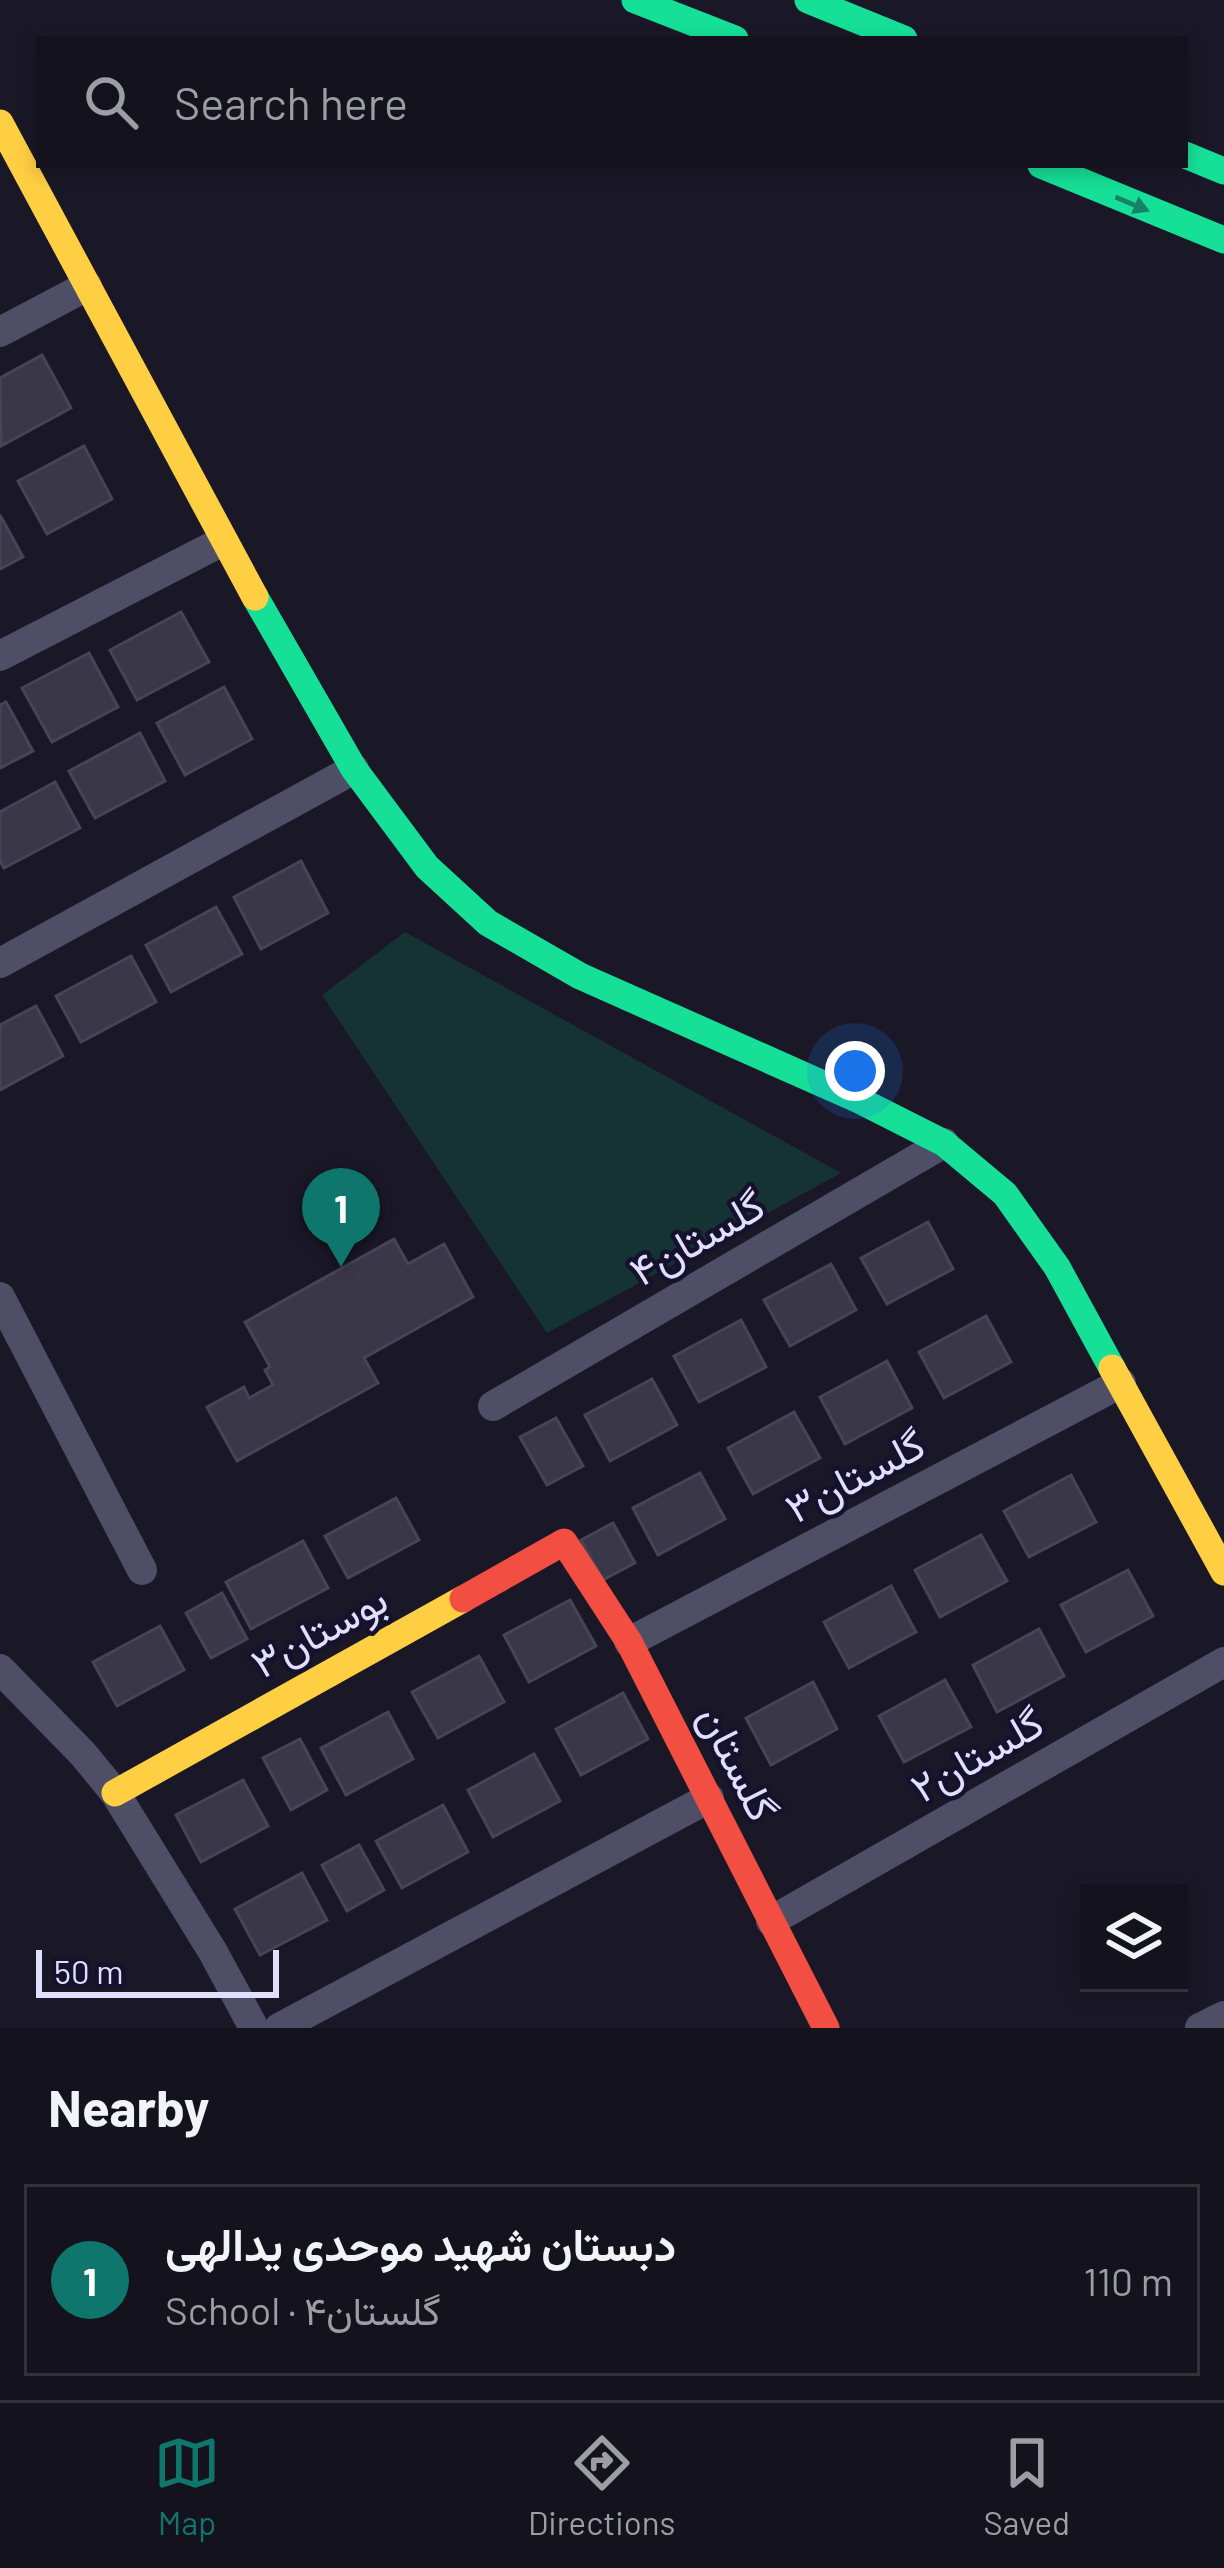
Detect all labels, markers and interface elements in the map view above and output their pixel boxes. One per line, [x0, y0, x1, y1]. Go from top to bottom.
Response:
search box [36, 36, 1188, 168]
icon: search [78, 69, 144, 135]
text: Search here [174, 75, 408, 129]
one-way arrow [1115, 194, 1150, 214]
your location [825, 1041, 885, 1101]
pin: 1 [302, 1168, 380, 1267]
street label: گلستان۴ [620, 1178, 773, 1296]
street label: گلستان۳ [776, 1417, 933, 1533]
street label: بوستان۳ [241, 1572, 396, 1689]
street label: گلستان۲ [901, 1695, 1052, 1812]
street label: گلستان [689, 1696, 790, 1829]
map controls [1080, 1884, 1188, 1992]
button: layers [1080, 1884, 1188, 1992]
scale bar [36, 1944, 279, 1997]
text: 50 m [54, 1951, 124, 1991]
text: Nearby [48, 2076, 209, 2137]
text: دبستان شهید موحدی یدالهی [165, 2216, 676, 2270]
text: 1 [83, 2257, 97, 2304]
text: 110 m [1083, 2257, 1173, 2304]
text: School · گلستان۴ [165, 2286, 441, 2333]
tab: Map [154, 2430, 220, 2542]
tab: Directions [528, 2430, 675, 2542]
tab: Saved [983, 2430, 1070, 2542]

